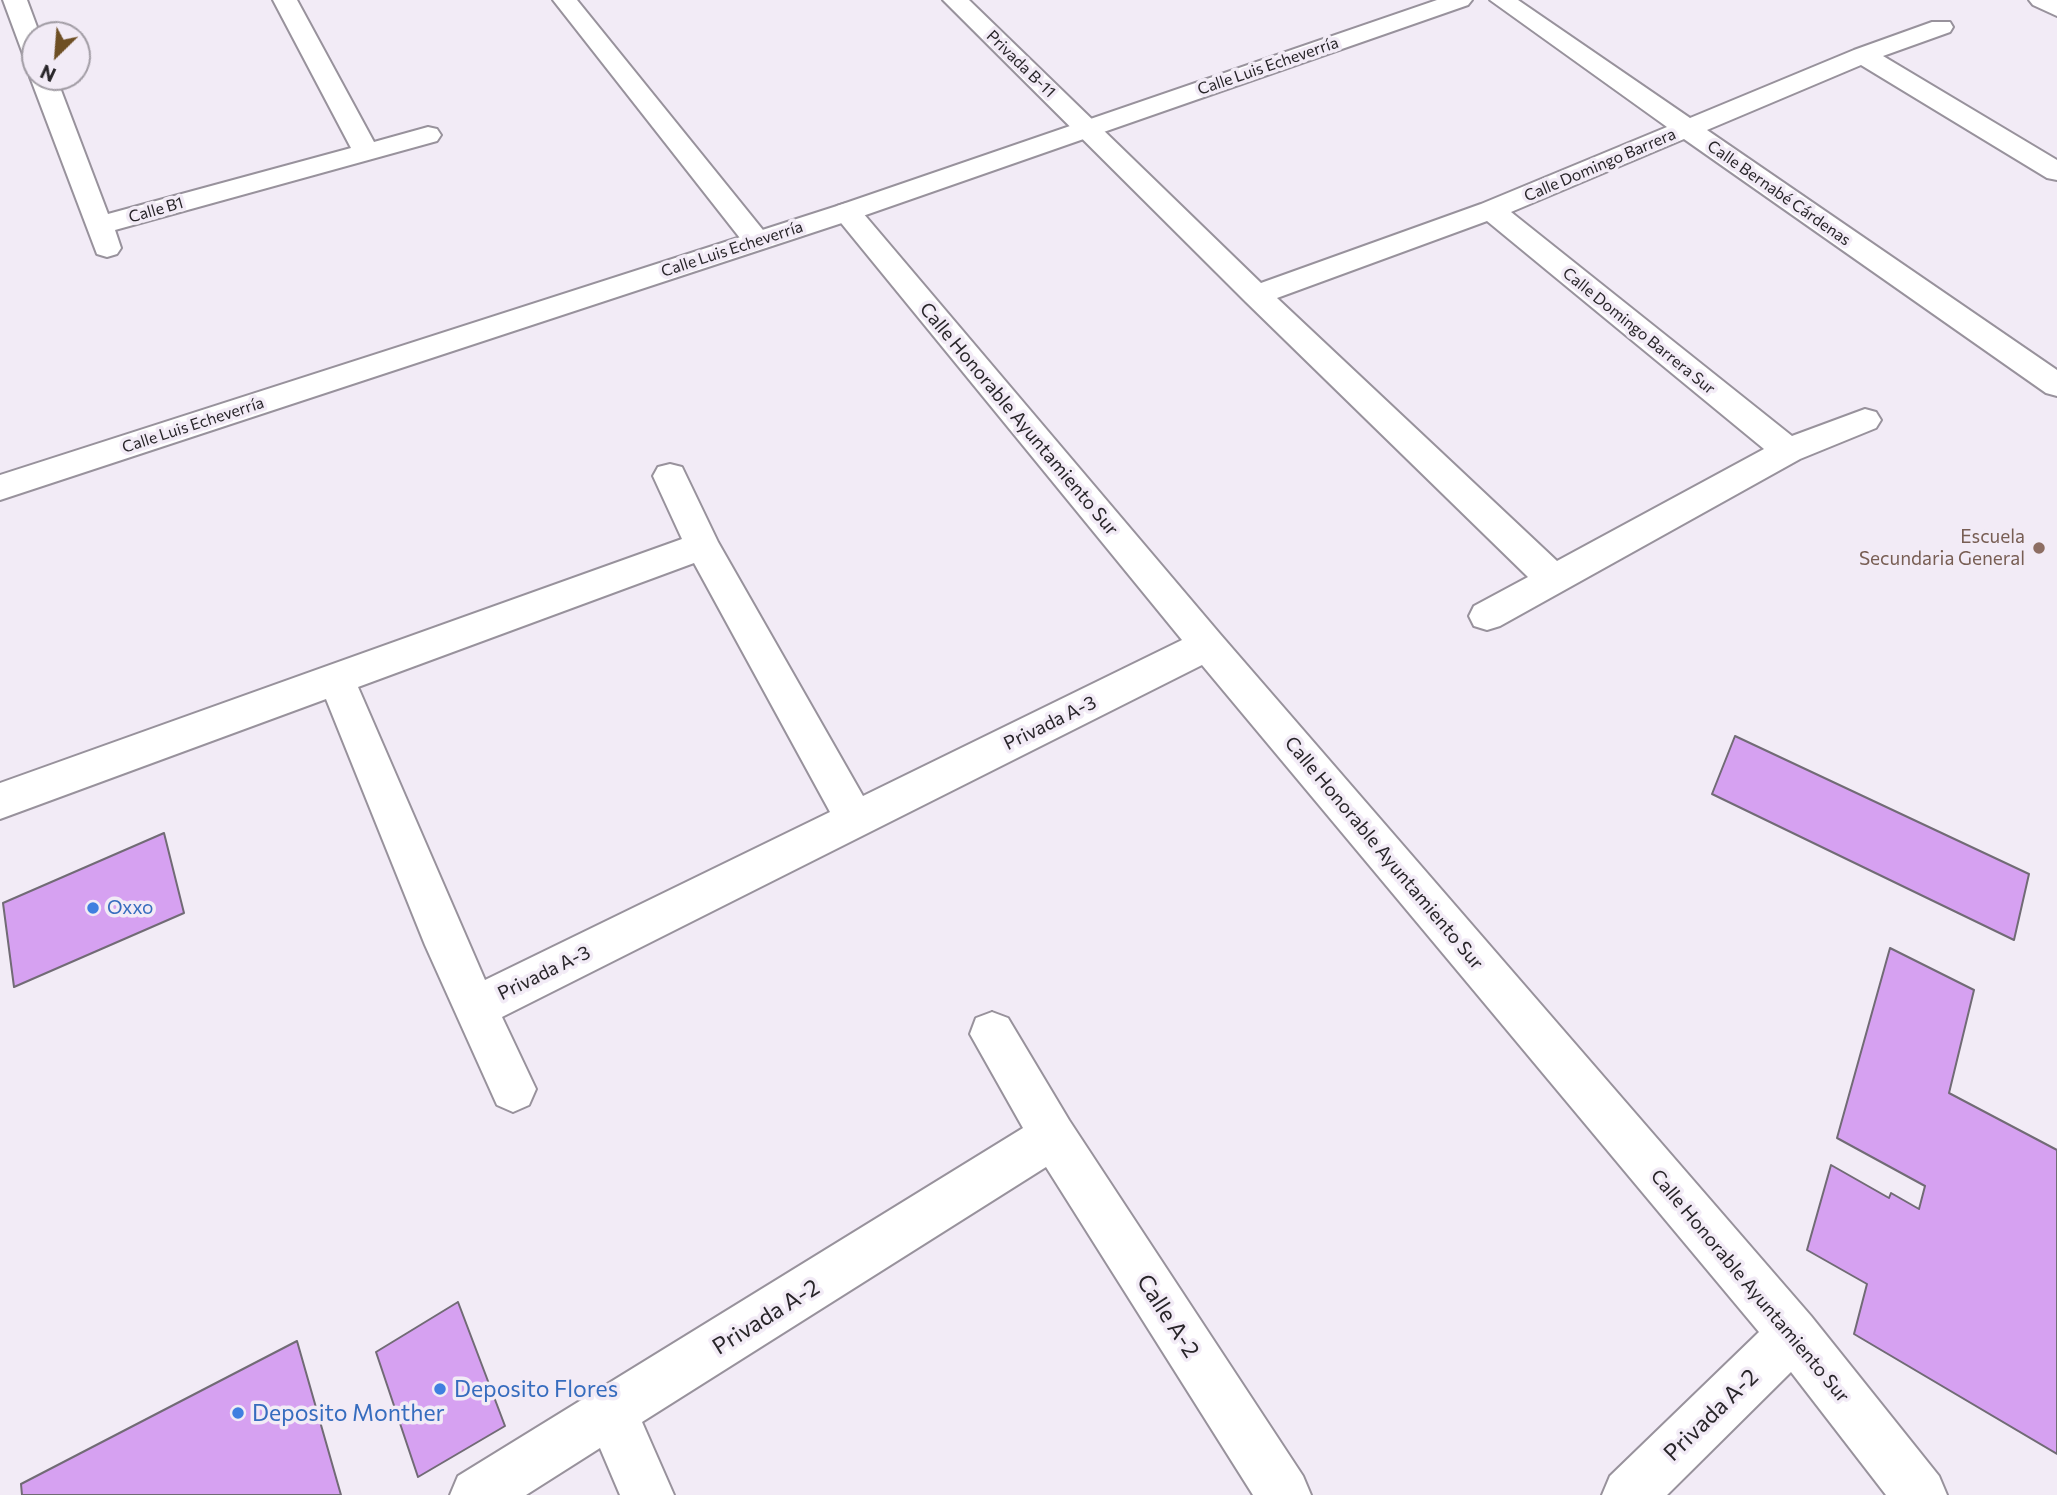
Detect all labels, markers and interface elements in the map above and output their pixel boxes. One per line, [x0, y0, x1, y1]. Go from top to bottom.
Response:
north arrow [21, 21, 91, 91]
street label: Privada B-11 [983, 26, 1059, 102]
street label: Calle Luis Echeverría [1195, 33, 1341, 99]
text: N [36, 60, 59, 87]
street label: Calle Domingo Barrera [1521, 124, 1679, 206]
street label: Calle Bernabé Cárdenas [1704, 136, 1854, 250]
street label: Calle B1 [126, 193, 186, 227]
street label: Calle Luis Echeverría [659, 217, 805, 281]
street label: Calle Domingo Barrera Sur [1559, 264, 1719, 398]
street label: Calle Honorable Ayuntamiento Sur [915, 298, 1123, 540]
street label: Calle Luis Echeverría [120, 393, 266, 457]
place label: Escuela Secundaria General [1859, 526, 2025, 570]
marker: Escuela Secundaria General [2031, 540, 2047, 556]
street label: Privada A-3 [1000, 691, 1100, 755]
street label: Calle Honorable Ayuntamiento Sur [1280, 732, 1488, 974]
place label: Oxxo [107, 897, 153, 919]
marker: Oxxo [85, 900, 101, 916]
street label: Privada A-3 [494, 941, 594, 1005]
street label: Calle Honorable Ayuntamiento Sur [1646, 1165, 1854, 1407]
street label: Calle A-2 [1131, 1269, 1205, 1363]
street label: Privada A-2 [707, 1273, 825, 1361]
street label: Privada A-2 [1658, 1363, 1764, 1467]
place label: Deposito Flores [454, 1375, 618, 1403]
marker: Deposito Flores [432, 1381, 448, 1397]
place label: Deposito Monther [252, 1399, 445, 1427]
marker: Deposito Monther [230, 1405, 246, 1421]

